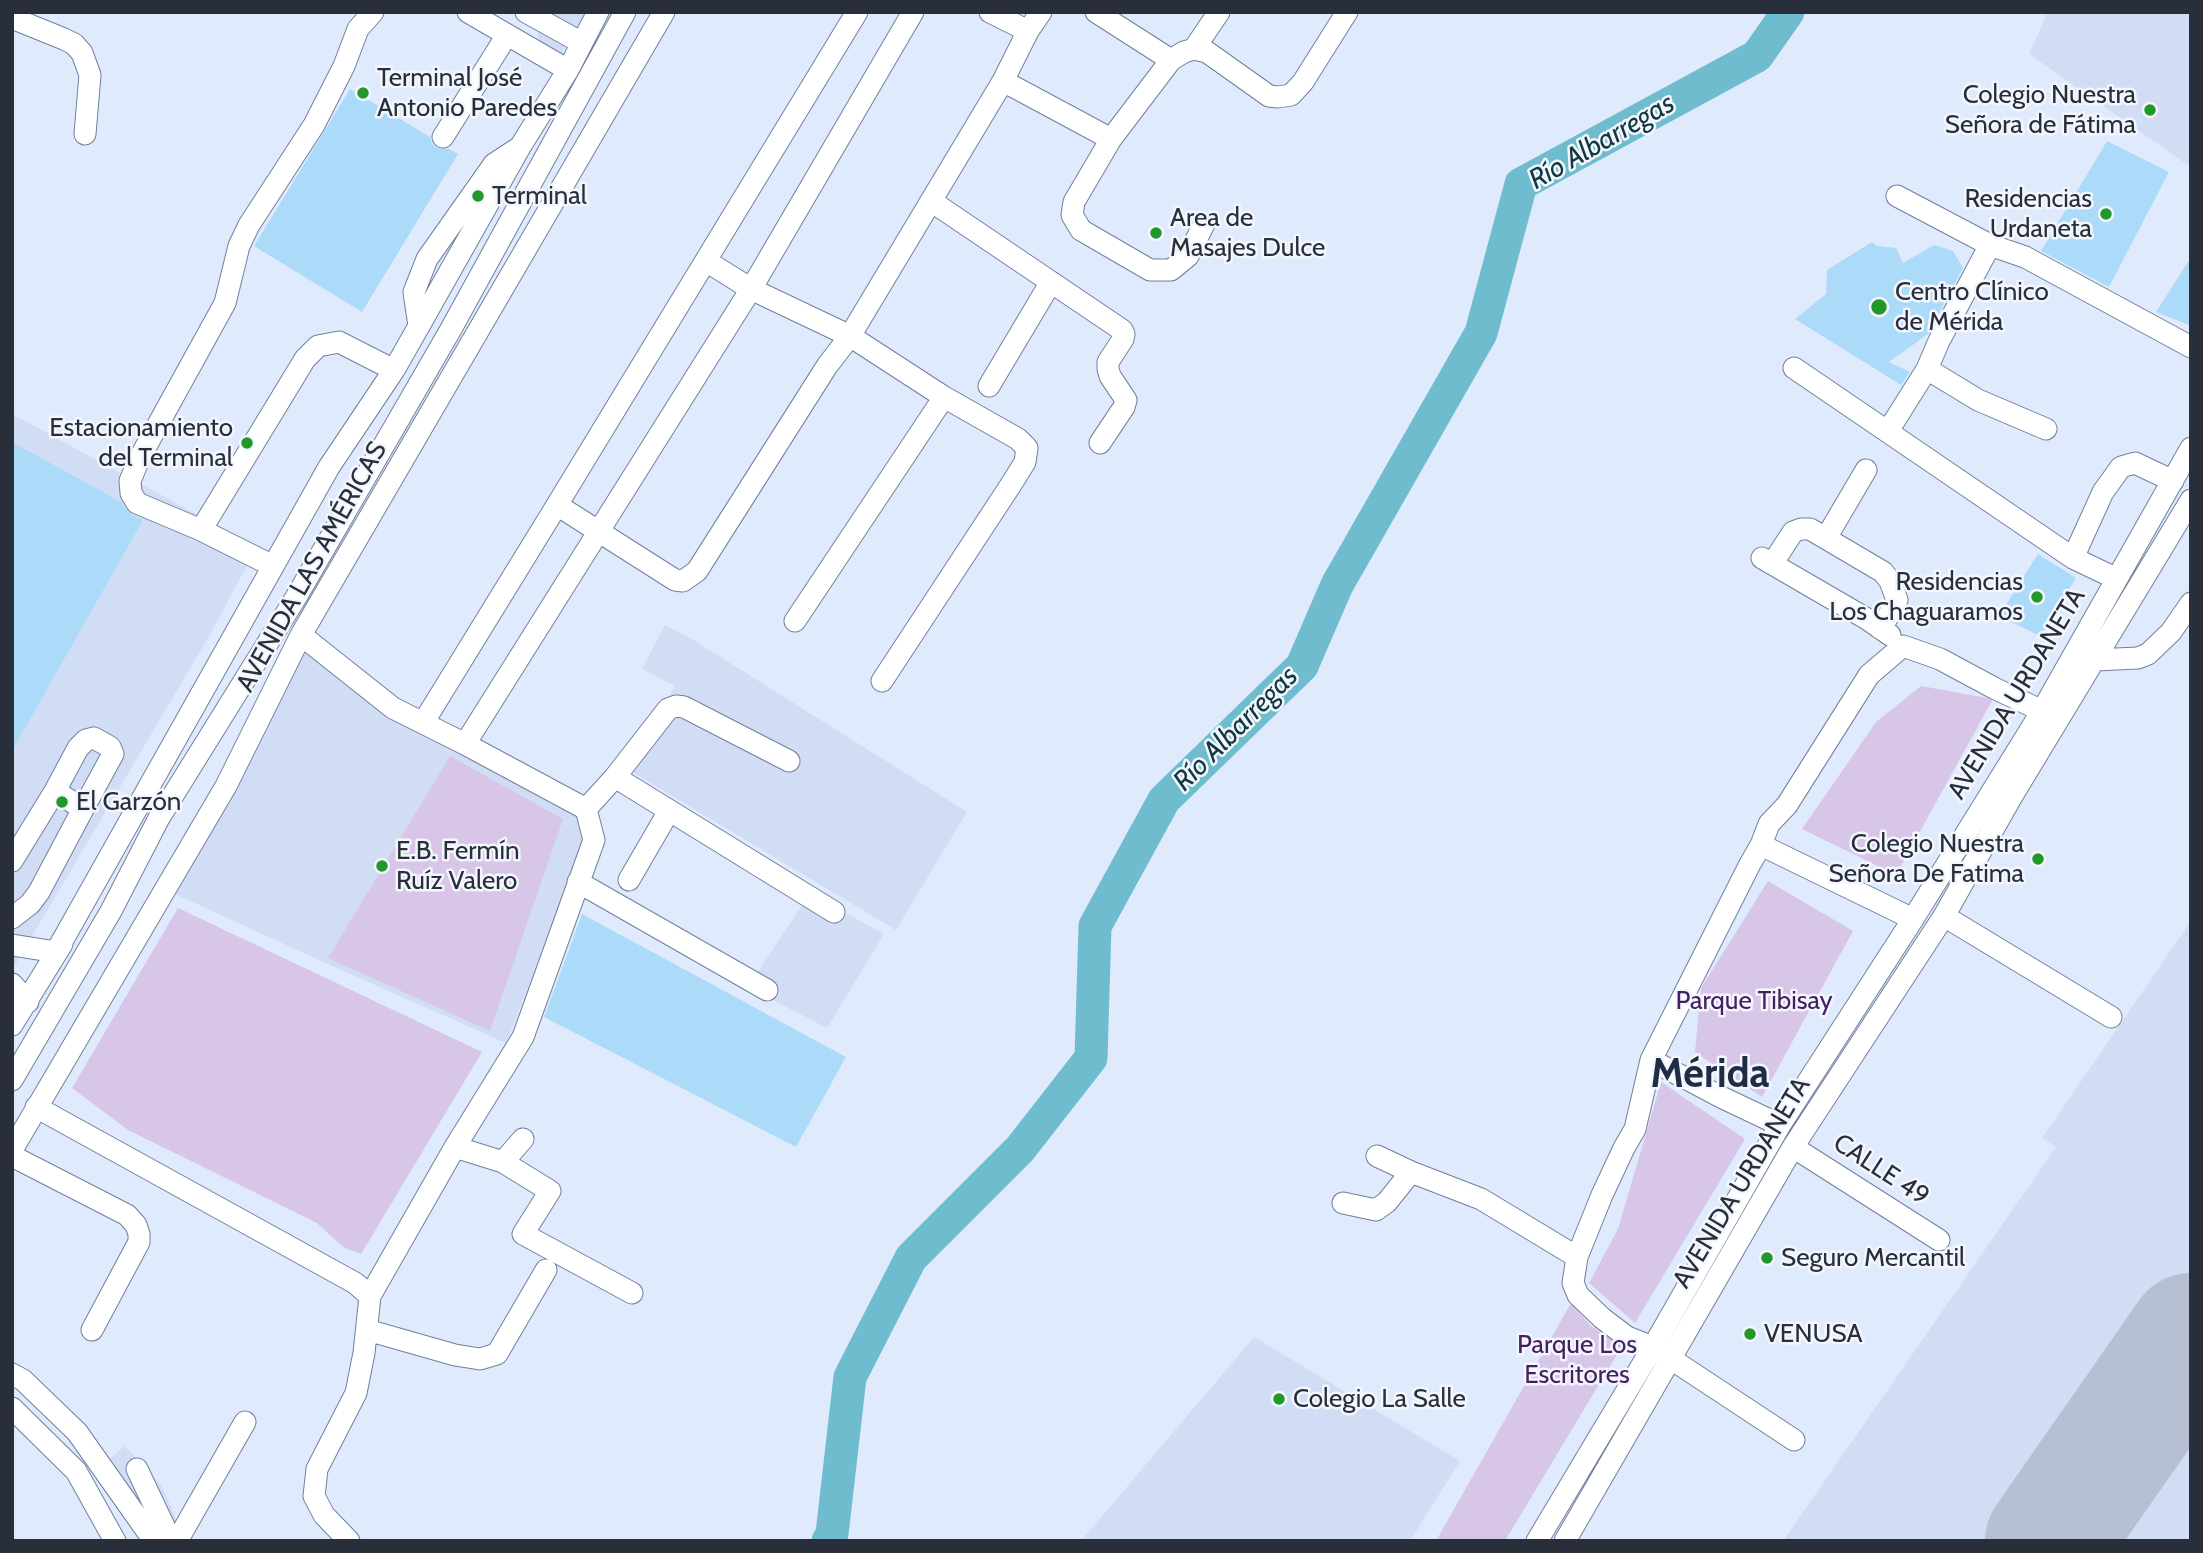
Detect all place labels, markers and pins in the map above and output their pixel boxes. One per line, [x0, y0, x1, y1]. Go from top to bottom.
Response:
place label: Terminal José Antonio Paredes [377, 62, 557, 124]
place label: Colegio Nuestra Señora de Fátima [1945, 79, 2136, 140]
marker: Terminal José Antonio Paredes [355, 85, 371, 101]
marker: Colegio Nuestra Señora de Fátima [2142, 102, 2158, 118]
place label: Terminal [492, 180, 587, 212]
place label: Residencias Urdaneta [1964, 183, 2092, 244]
marker: Terminal [470, 188, 486, 204]
place label: Area de Masajes Dulce [1170, 202, 1325, 264]
marker: Residencias Urdaneta [2098, 206, 2114, 222]
marker: Area de Masajes Dulce [1148, 225, 1164, 241]
place label: Centro Clínico de Mérida [1895, 276, 2049, 338]
marker: Centro Clínico de Mérida [1869, 297, 1889, 317]
place label: Estacionamiento del Terminal [49, 412, 233, 474]
marker: Estacionamiento del Terminal [239, 435, 255, 451]
place label: Residencias Los Chaguaramos [1829, 566, 2023, 628]
marker: Residencias Los Chaguaramos [2029, 589, 2045, 605]
place label: El Garzón [76, 786, 181, 818]
marker: El Garzón [54, 794, 70, 810]
place label: Colegio Nuestra Señora De Fatima [1829, 828, 2024, 890]
place label: E.B. Fermín Ruíz Valero [396, 835, 519, 896]
marker: Colegio Nuestra Señora De Fatima [2030, 851, 2046, 867]
marker: E.B. Fermín Ruíz Valero [374, 858, 390, 874]
place label: Seguro Mercantil [1781, 1242, 1965, 1274]
marker: Seguro Mercantil [1759, 1250, 1775, 1266]
place label: VENUSA [1764, 1318, 1863, 1350]
marker: VENUSA [1742, 1326, 1758, 1342]
place label: Colegio La Salle [1293, 1383, 1466, 1415]
marker: Colegio La Salle [1271, 1391, 1287, 1407]

